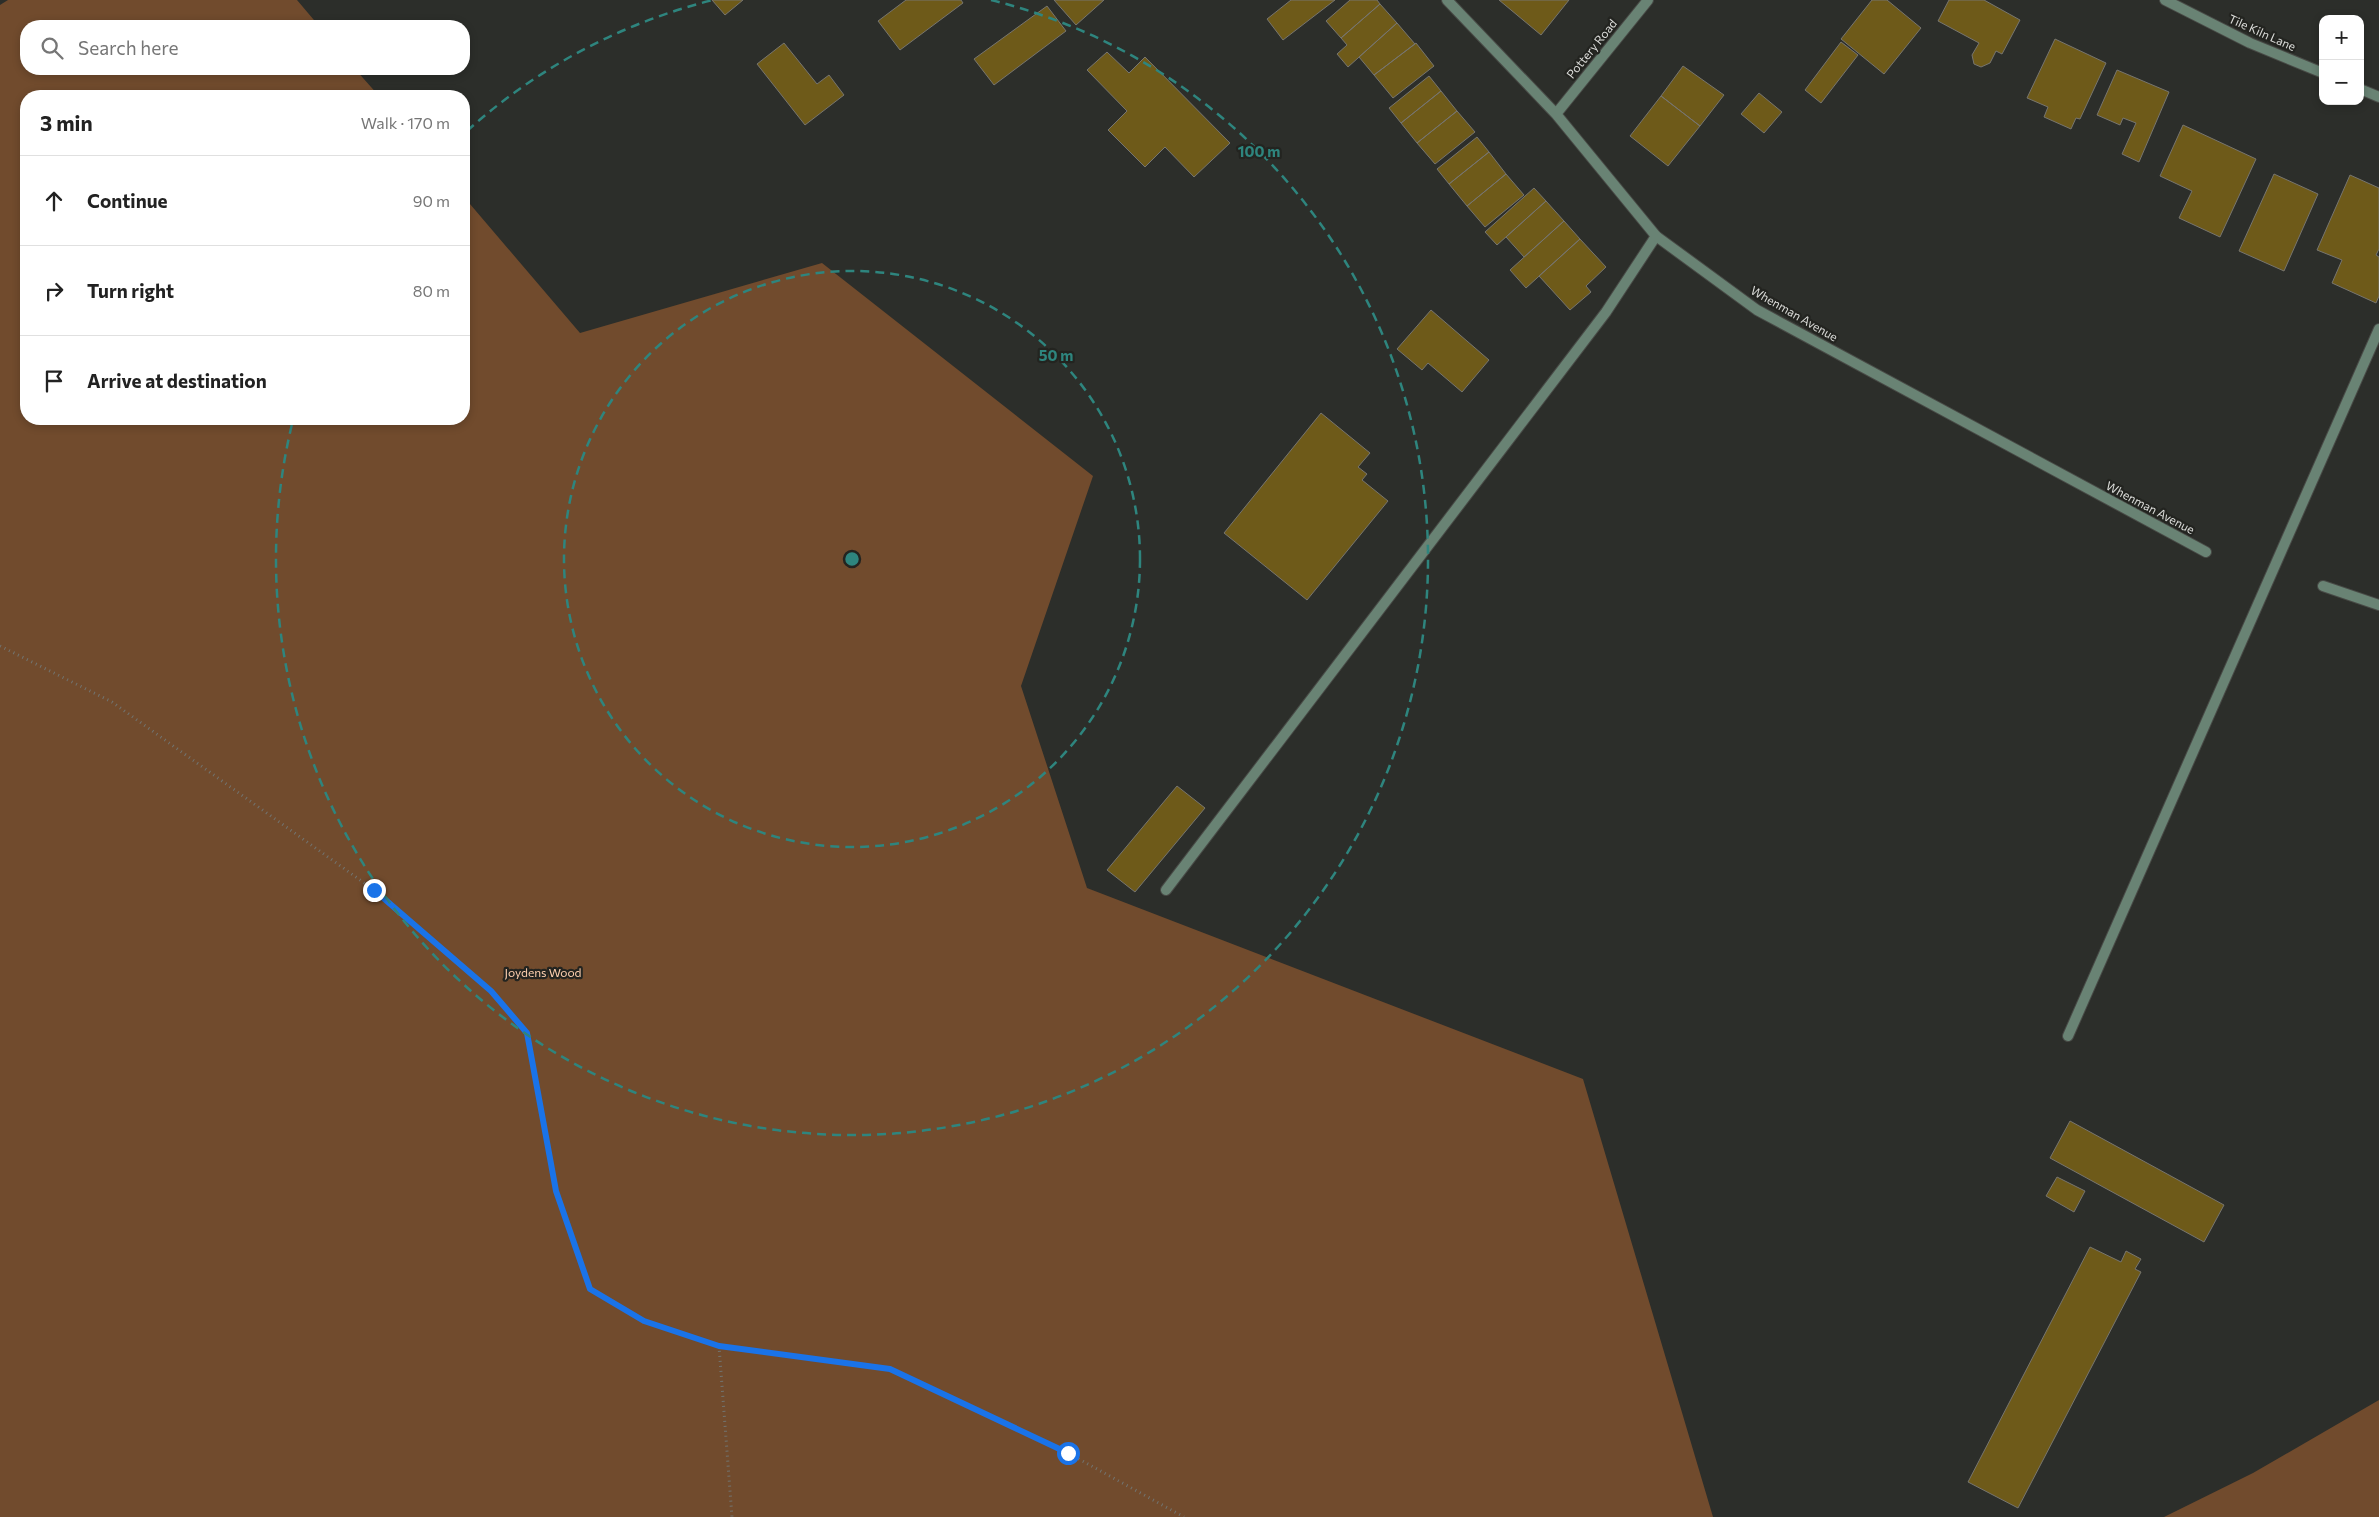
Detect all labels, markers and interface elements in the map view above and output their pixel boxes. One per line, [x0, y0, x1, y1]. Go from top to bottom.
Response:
street label: Tile Kiln Lane [2227, 11, 2298, 53]
map controls [2319, 15, 2364, 105]
button: + [2319, 15, 2364, 60]
street label: Pottery Road [1563, 16, 1619, 81]
search box [20, 20, 470, 75]
icon: search [38, 34, 66, 62]
text: Search here [78, 36, 178, 59]
button: − [2319, 60, 2364, 105]
text: 3 min [40, 110, 93, 135]
text: Walk · 170 m [361, 113, 450, 132]
text: 100 m [1238, 142, 1280, 160]
icon: ahead [40, 187, 68, 215]
text: Continue [87, 189, 167, 212]
text: 90 m [413, 191, 450, 210]
icon: right [40, 277, 68, 305]
text: Turn right [87, 279, 174, 302]
text: 80 m [413, 281, 450, 300]
street label: Whenman Avenue [1748, 283, 1841, 344]
text: 50 m [1039, 346, 1073, 364]
icon: arrive [40, 367, 68, 395]
text: Arrive at destination [87, 369, 267, 392]
street label: Whenman Avenue [2104, 478, 2197, 536]
centre of rings [843, 550, 861, 568]
route end [363, 879, 386, 902]
park label: Joydens Wood [504, 965, 582, 980]
route start [1057, 1442, 1080, 1465]

